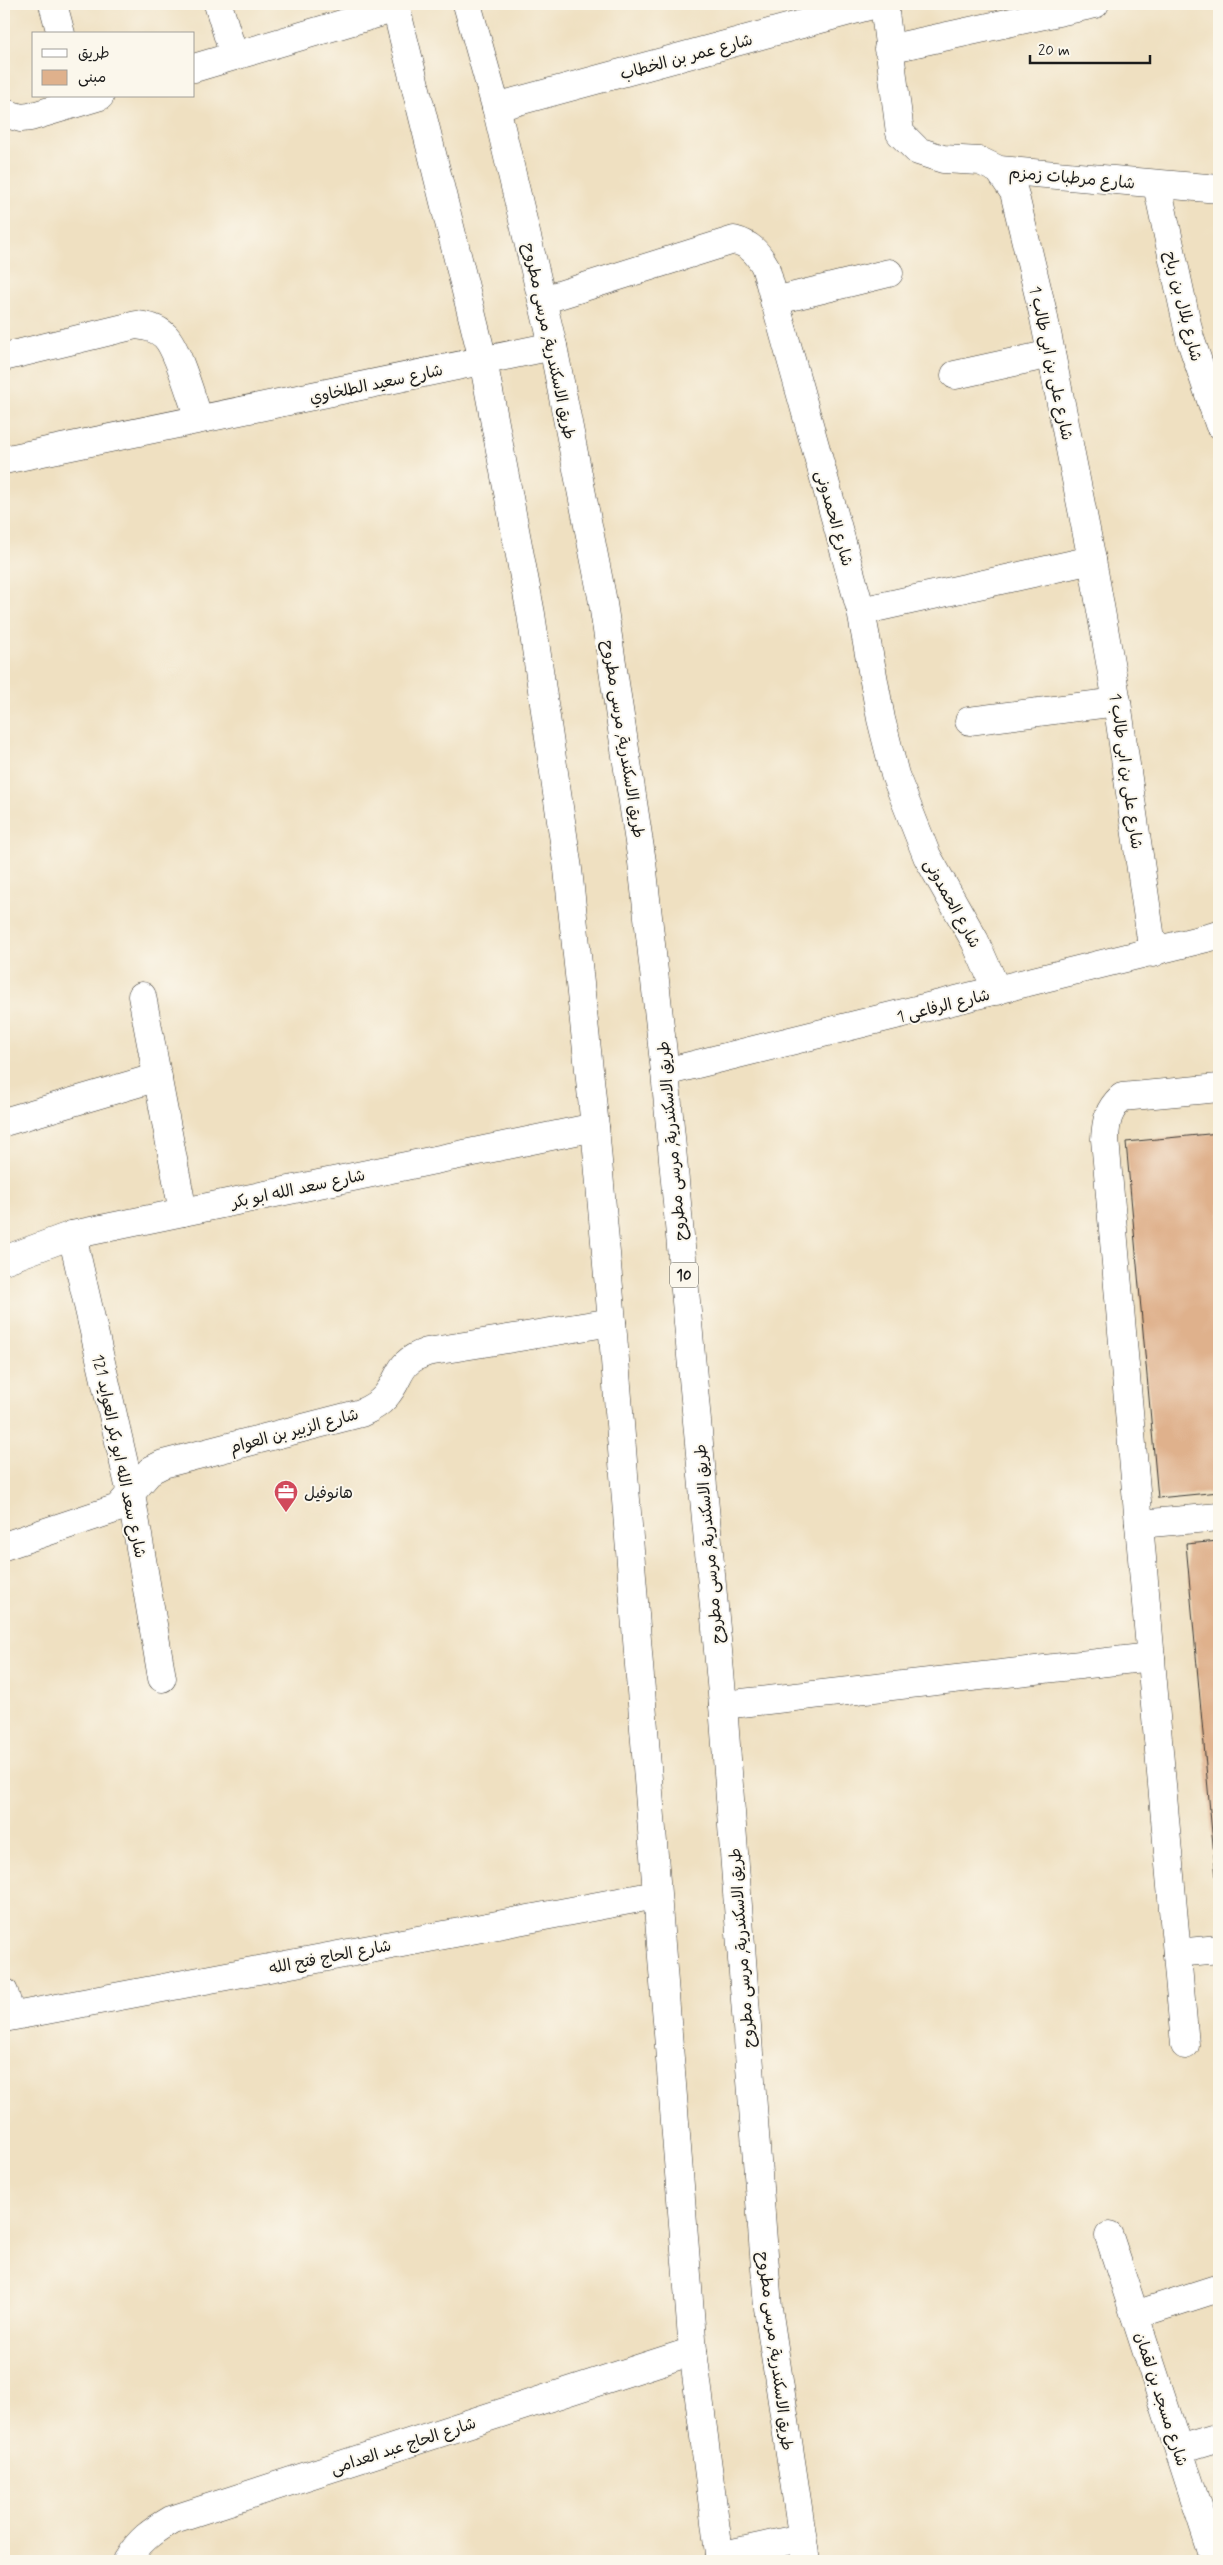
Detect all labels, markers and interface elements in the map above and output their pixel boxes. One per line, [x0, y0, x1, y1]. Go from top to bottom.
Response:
street label: شارع عمر بن الخطاب [618, 30, 755, 85]
legend [32, 32, 195, 98]
scale bar [1030, 32, 1150, 64]
text: 20 m [1038, 41, 1070, 61]
text: طريق [78, 44, 110, 64]
text: مبنى [78, 68, 106, 88]
street label: شارع مرطبات زمزم [1008, 163, 1136, 195]
street label: طريق الاسكندرية, مرسى مطروح [517, 241, 580, 442]
street label: شارع بلال بن رباح [1159, 249, 1206, 364]
street label: شارع على بن ابى طالب 1 [1024, 284, 1077, 442]
street label: شارع سعيد الطلخاوي [308, 360, 445, 409]
street label: شارع الحمدونى [810, 468, 857, 569]
street label: طريق الاسكندرية, مرسى مطروح [596, 639, 649, 840]
street label: شارع على بن ابى طالب 1 [1104, 692, 1147, 851]
street label: شارع الحمدونى [919, 855, 985, 952]
street label: شارع الرفاعى 1 [895, 985, 992, 1028]
street label: طريق الاسكندرية, مرسى مطروح [653, 1040, 692, 1242]
street label: شارع سعد الله ابو بكر [228, 1165, 367, 1214]
road number: 10 [670, 1262, 698, 1288]
street label: شارع سعد الله ابو بكر العوايد 121 [87, 1352, 150, 1560]
street label: شارع الزبير بن العوام [228, 1404, 361, 1460]
street label: طريق الاسكندرية, مرسى مطروح [690, 1443, 729, 1645]
office icon: هانوفيل [273, 1479, 299, 1513]
place label: هانوفيل [304, 1483, 353, 1504]
street label: طريق الاسكندرية, مرسى مطروح [725, 1847, 760, 2049]
street label: شارع الحاج فتح الله [267, 1935, 393, 1980]
street label: طريق الاسكندرية, مرسى مطروح [752, 2250, 797, 2452]
street label: شارع مسجد بن لقمان [1129, 2330, 1192, 2469]
street label: شارع الحاج عبد العدامى [328, 2413, 479, 2480]

